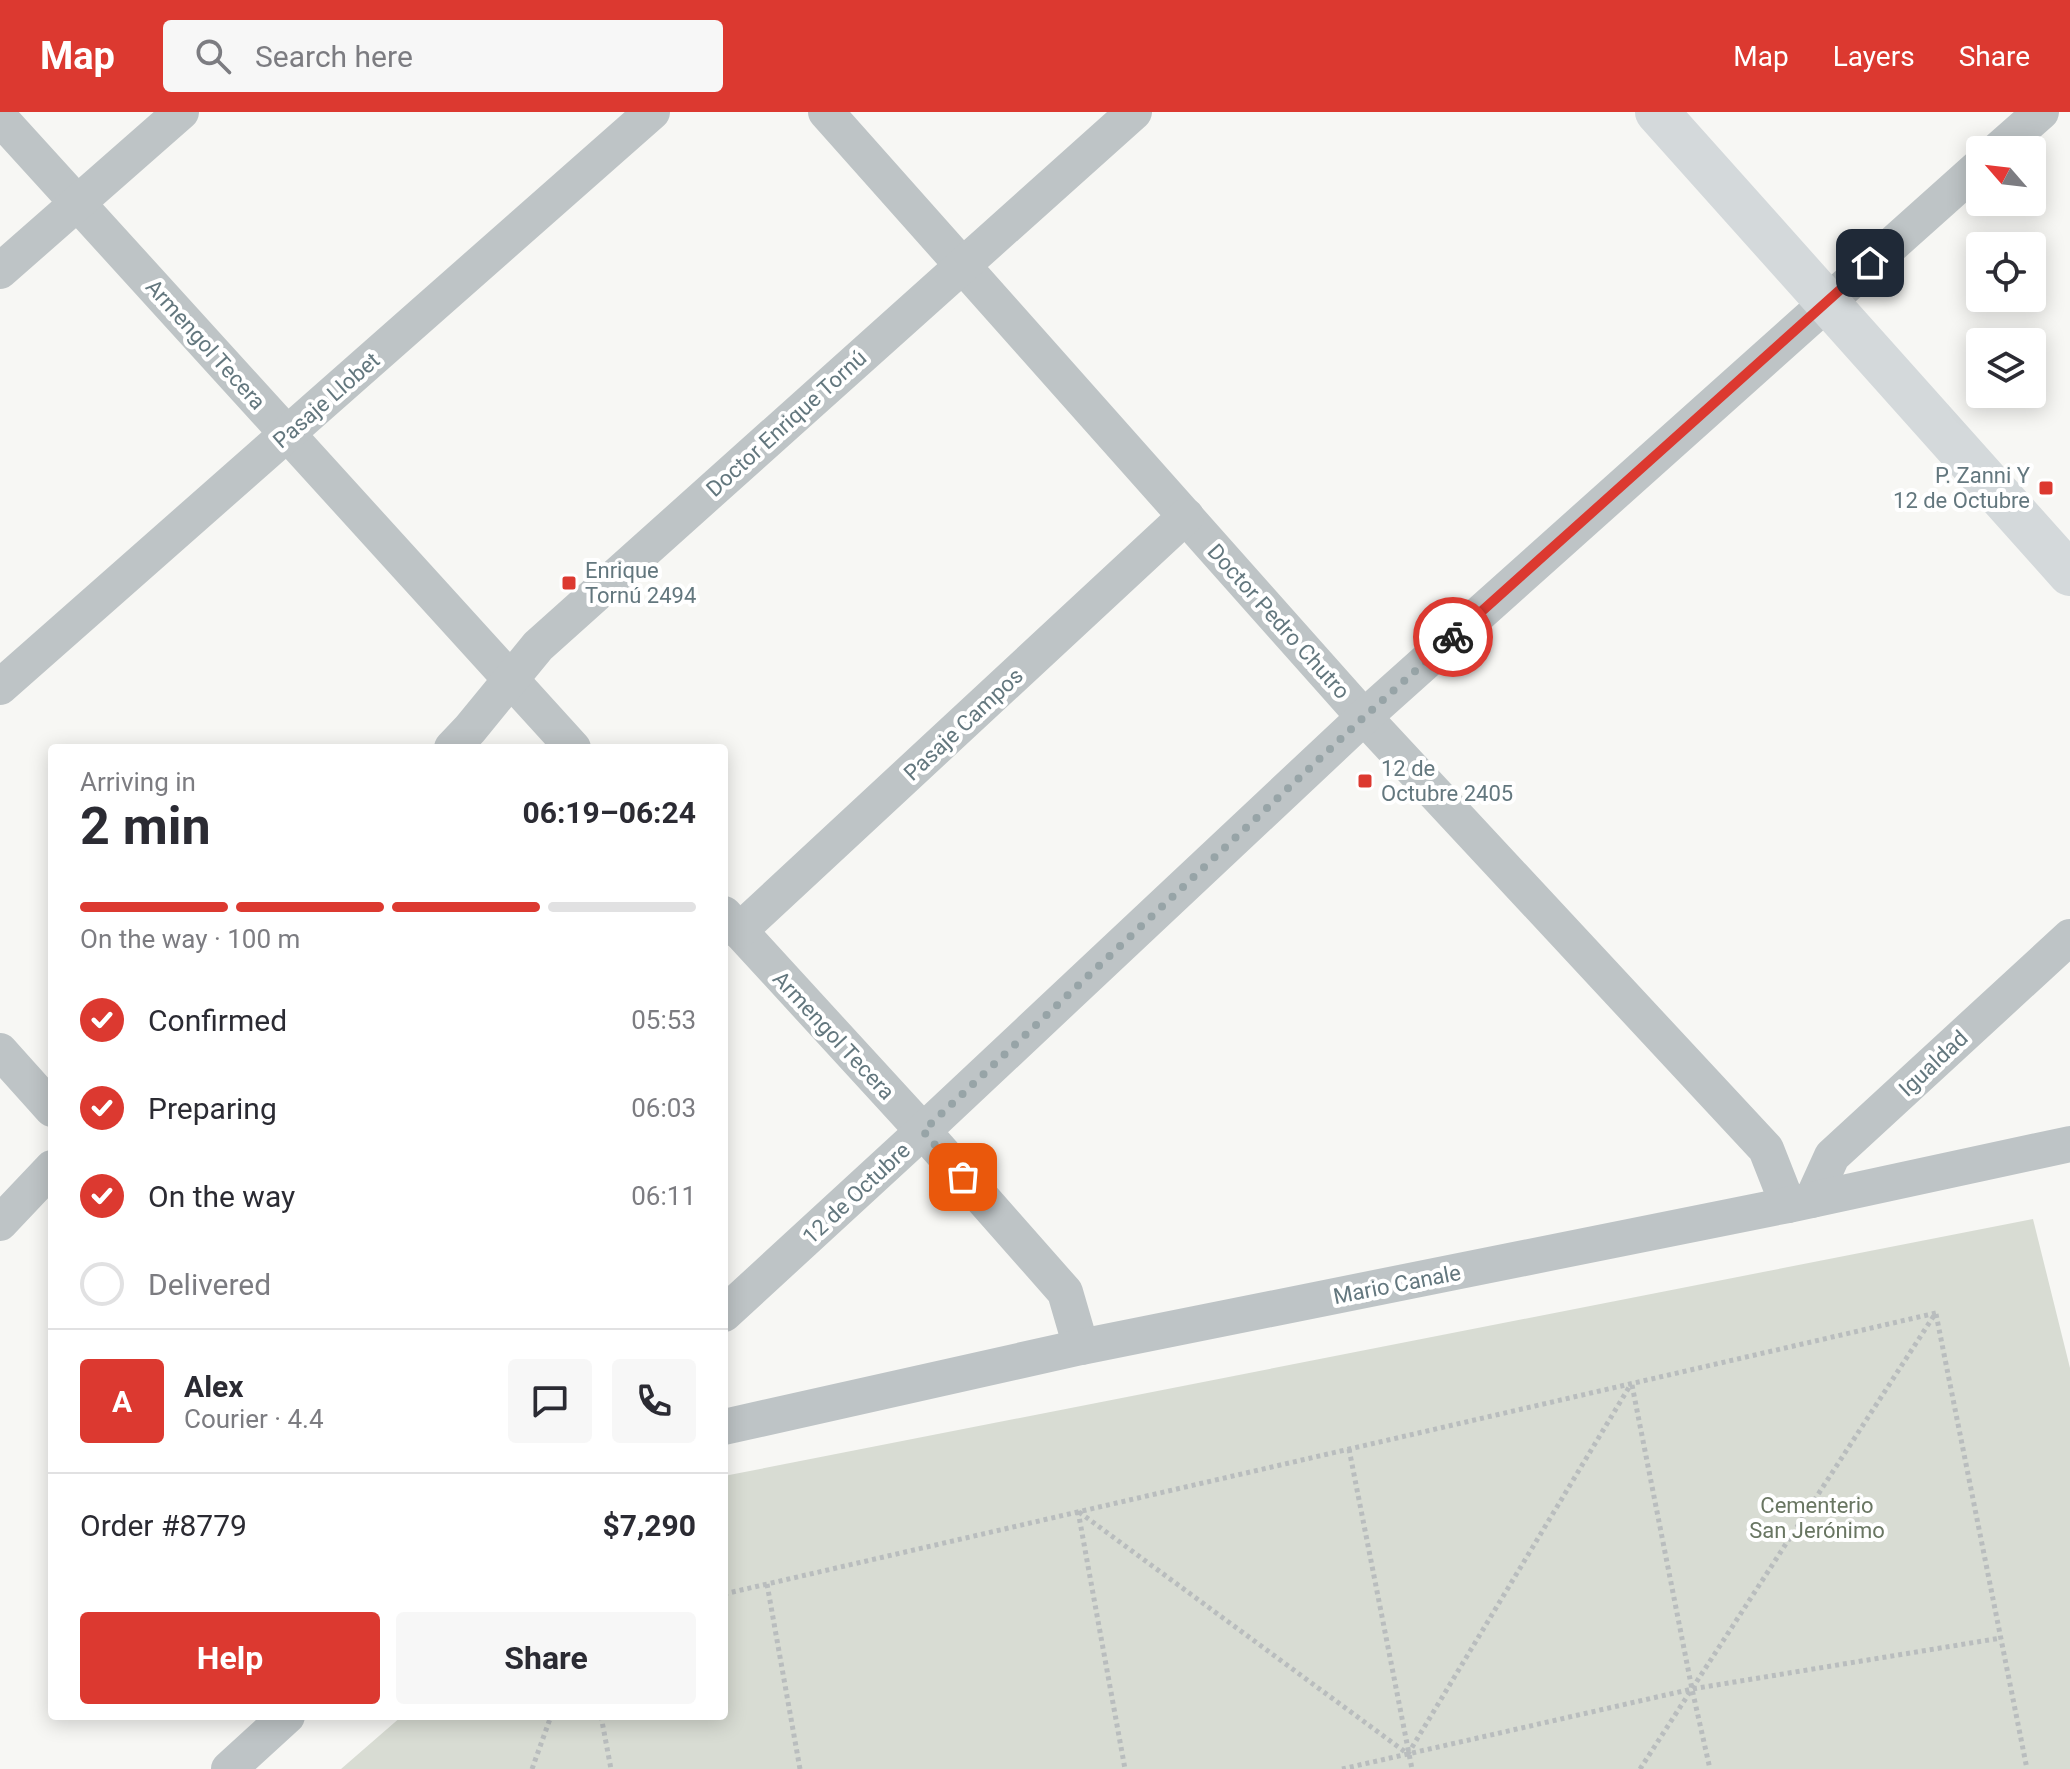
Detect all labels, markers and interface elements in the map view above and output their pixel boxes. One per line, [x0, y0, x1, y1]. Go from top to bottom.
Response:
search box [163, 20, 723, 92]
text: Map [40, 34, 115, 78]
icon: search [191, 34, 235, 78]
text: Search here [255, 39, 413, 74]
text: Map [1733, 40, 1789, 73]
text: Layers [1833, 40, 1915, 73]
text: Share [1959, 40, 2030, 73]
north arrow [1966, 136, 2046, 216]
map controls [1966, 136, 2046, 408]
pin [1836, 229, 1904, 297]
button: locate [1966, 232, 2046, 312]
icon: home [1848, 241, 1892, 285]
street label: Armengol Tecera [141, 274, 270, 414]
button: layers [1966, 328, 2046, 408]
street label: Doctor Enrique Tornú [701, 345, 871, 502]
street label: Pasaje Llobet [268, 348, 384, 453]
place label: P. Zanni Y 12 de Octubre [1893, 463, 2031, 513]
marker: P. Zanni Y 12 de Octubre [2037, 479, 2055, 497]
street label: Doctor Pedro Chutro [1203, 539, 1355, 704]
place label: Enrique Tornú 2494 [585, 558, 696, 608]
marker: Enrique Tornú 2494 [560, 574, 578, 592]
courier [1413, 597, 1493, 677]
icon: bike [1431, 615, 1475, 659]
street label: Pasaje Campos [899, 663, 1028, 786]
place label: 12 de Octubre 2405 [1381, 756, 1513, 806]
text: Arriving in [80, 767, 196, 797]
marker: 12 de Octubre 2405 [1356, 772, 1374, 790]
text: 06:19–06:24 [522, 795, 696, 830]
text: 2 min [80, 796, 211, 857]
text: On the way · 100 m [80, 924, 300, 954]
street label: Armengol Tecera [768, 966, 899, 1105]
icon: check [80, 998, 124, 1042]
text: Confirmed [148, 1003, 287, 1038]
text: 05:53 [631, 1005, 696, 1035]
street label: Igualdad [1894, 1025, 1973, 1101]
icon: check [80, 1086, 124, 1130]
text: Preparing [148, 1091, 277, 1126]
text: 06:03 [631, 1093, 696, 1123]
street label: 12 de Octubre [798, 1138, 915, 1249]
pin [929, 1143, 997, 1211]
icon: bag [941, 1155, 985, 1199]
icon: check [80, 1174, 124, 1218]
text: On the way [148, 1179, 295, 1214]
text: 06:11 [631, 1181, 696, 1211]
street label: Mario Canale [1331, 1260, 1463, 1309]
text: Delivered [148, 1267, 271, 1302]
button: chat [508, 1359, 592, 1443]
button: phone [612, 1359, 696, 1443]
text: Alex [184, 1369, 244, 1404]
text: A [112, 1384, 132, 1419]
text: Courier · 4.4 [184, 1404, 324, 1434]
park label: Cementerio San Jerónimo [1749, 1493, 1885, 1543]
text: Order #8779 [80, 1508, 247, 1543]
text: $7,290 [603, 1508, 696, 1543]
button: Help [80, 1612, 380, 1704]
button: Share [396, 1612, 696, 1704]

